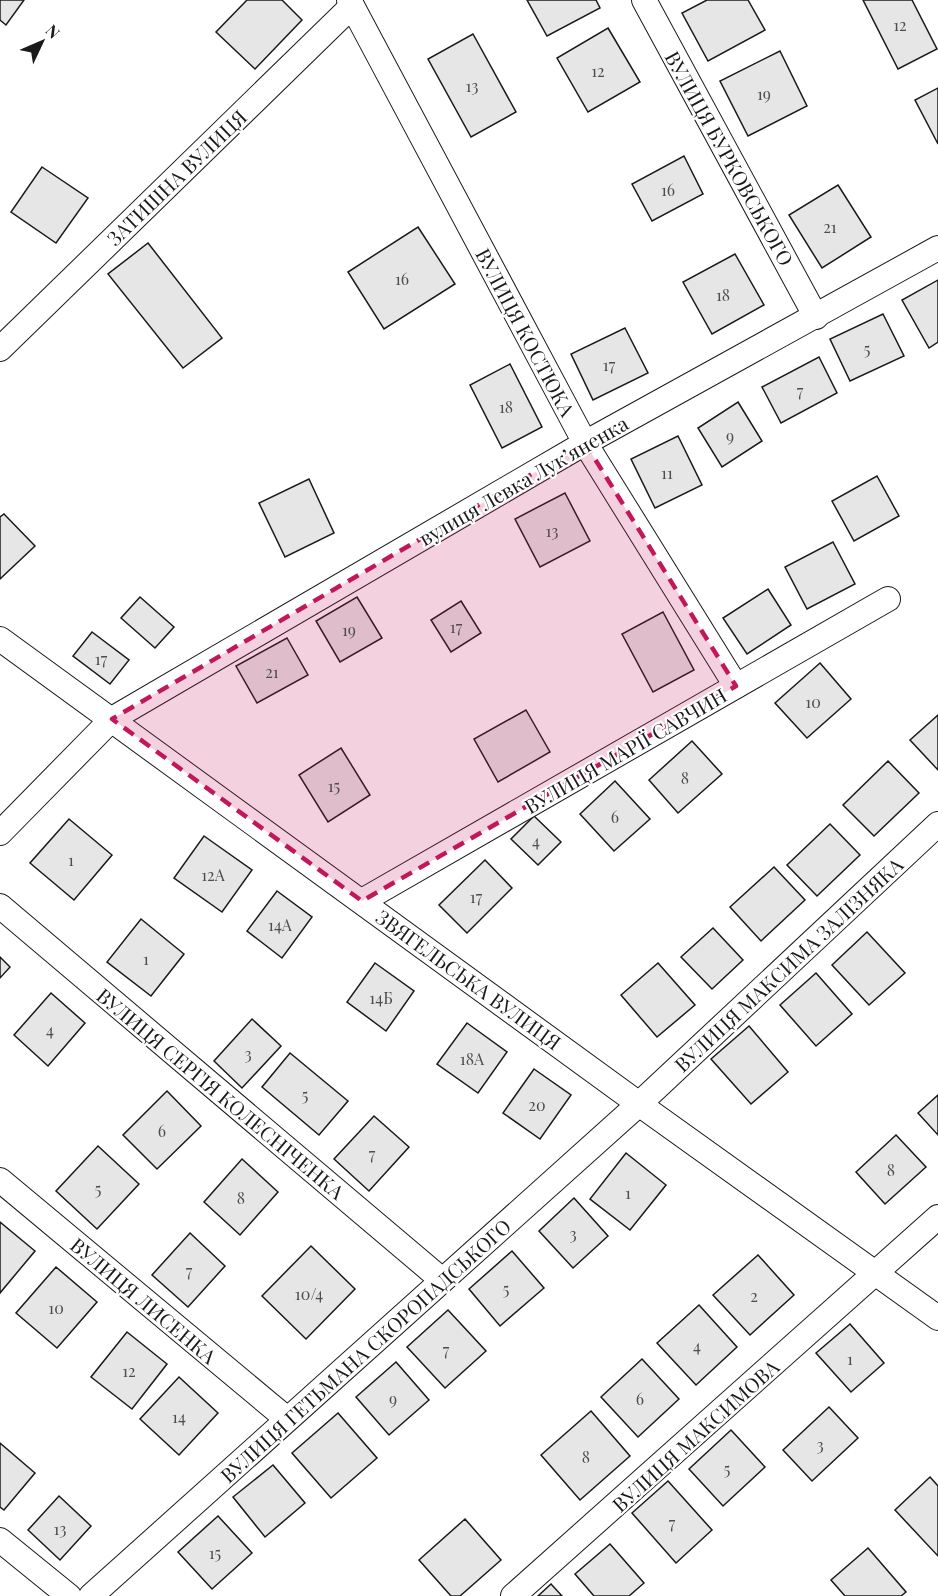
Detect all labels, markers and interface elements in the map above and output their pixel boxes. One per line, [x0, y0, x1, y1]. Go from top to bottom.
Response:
north arrow [12, 12, 72, 72]
house number: 12 [893, 14, 907, 35]
text: N [42, 20, 65, 43]
street label: ВУЛИЦЯ БУРКОВСЬКОГО [660, 46, 800, 270]
house number: 12 [591, 60, 605, 81]
house number: 13 [466, 75, 478, 96]
house number: 19 [757, 83, 771, 104]
street label: ЗАТИШНА ВУЛИЦЯ [100, 103, 252, 251]
house number: 16 [661, 179, 675, 200]
house number: 21 [823, 216, 837, 237]
street label: ВУЛИЦЯ КОСТЮКА [470, 243, 582, 421]
house number: 16 [395, 268, 409, 289]
house number: 18 [716, 284, 730, 305]
house number: 5 [864, 338, 870, 359]
house number: 17 [603, 354, 616, 375]
house number: 7 [797, 380, 804, 401]
house number: 18 [499, 396, 513, 417]
street label: вулиця Левка Лукʼяненка [413, 409, 633, 551]
house number: 9 [726, 425, 734, 446]
house number: 11 [661, 462, 673, 483]
house number: 13 [546, 520, 558, 541]
house number: 17 [450, 616, 463, 637]
house number: 19 [342, 619, 356, 640]
house number: 17 [95, 648, 108, 669]
house number: 21 [265, 661, 279, 682]
street label: ВУЛИЦЯ МАРІЇ САВЧИН [519, 681, 731, 819]
house number: 10 [805, 691, 821, 712]
house number: 8 [681, 767, 689, 788]
house number: 15 [328, 775, 340, 796]
house number: 6 [611, 806, 619, 827]
house number: 4 [532, 830, 540, 851]
house number: 1 [68, 849, 74, 870]
street label: ВУЛИЦЯ МАКСИМА ЗАЛІЗНЯКА [668, 851, 908, 1077]
house number: 12А [201, 864, 226, 885]
house number: 17 [470, 886, 483, 907]
street label: ЗВЯГЕЛЬСЬКА ВУЛИЦЯ [371, 903, 567, 1055]
house number: 14А [268, 914, 293, 935]
house number: 1 [143, 948, 149, 969]
street label: ВУЛИЦЯ СЕРГІЯ КОЛЕСНІЧЕНКА [92, 981, 351, 1205]
house number: 14Б [369, 987, 393, 1008]
house number: 4 [46, 1019, 54, 1040]
house number: 3 [244, 1043, 252, 1064]
house number: 18А [460, 1048, 485, 1069]
house number: 5 [302, 1084, 308, 1105]
house number: 20 [528, 1094, 546, 1115]
house number: 6 [158, 1120, 166, 1141]
house number: 7 [369, 1143, 376, 1164]
house number: 8 [887, 1159, 895, 1180]
house number: 5 [95, 1178, 101, 1199]
house number: 1 [625, 1182, 631, 1203]
house number: 8 [237, 1187, 245, 1208]
street label: ВУЛИЦЯ ГЕТЬМАНА СКОРОПАДСЬКОГО [214, 1212, 516, 1488]
house number: 3 [569, 1223, 577, 1244]
street label: ВУЛИЦЯ ЛИСЕНКА [65, 1231, 223, 1369]
house number: 7 [186, 1260, 193, 1281]
house number: 5 [503, 1278, 509, 1299]
house number: 10/4 [295, 1283, 323, 1304]
house number: 2 [750, 1285, 758, 1306]
house number: 10 [48, 1297, 64, 1318]
house number: 4 [693, 1335, 701, 1356]
house number: 7 [443, 1339, 450, 1360]
house number: 1 [847, 1348, 853, 1369]
street label: ВУЛИЦЯ МАКСИМОВА [606, 1353, 784, 1517]
house number: 12 [122, 1360, 136, 1381]
house number: 9 [389, 1388, 397, 1409]
house number: 6 [636, 1388, 644, 1409]
house number: 14 [172, 1406, 186, 1427]
house number: 3 [816, 1434, 824, 1455]
house number: 8 [582, 1446, 590, 1467]
house number: 5 [724, 1458, 730, 1479]
house number: 7 [669, 1512, 676, 1533]
house number: 13 [54, 1518, 66, 1539]
house number: 15 [209, 1542, 221, 1563]

